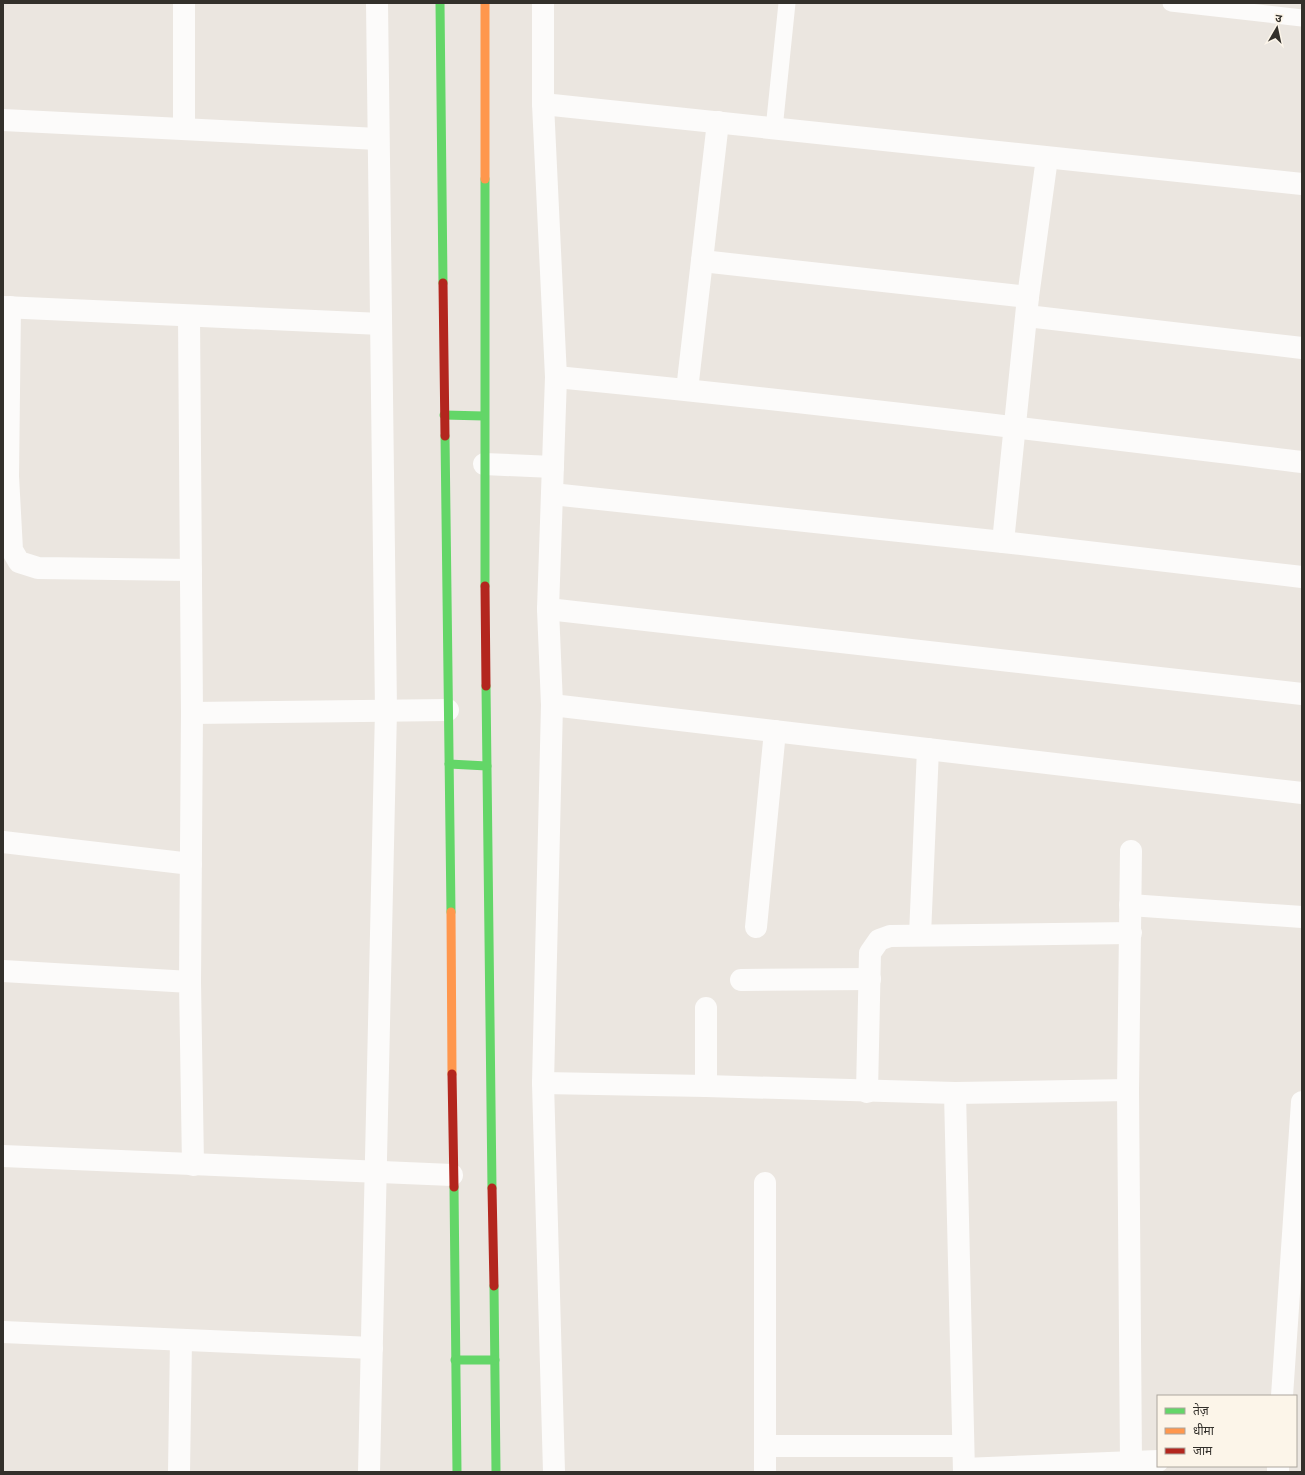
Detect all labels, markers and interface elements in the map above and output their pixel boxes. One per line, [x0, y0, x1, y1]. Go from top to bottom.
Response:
north arrow [1257, 8, 1297, 48]
text: उ [1274, 11, 1283, 26]
legend [1157, 1395, 1297, 1467]
text: तेज़ [1193, 1403, 1210, 1418]
text: धीमा [1193, 1423, 1215, 1438]
text: जाम [1193, 1443, 1213, 1458]

